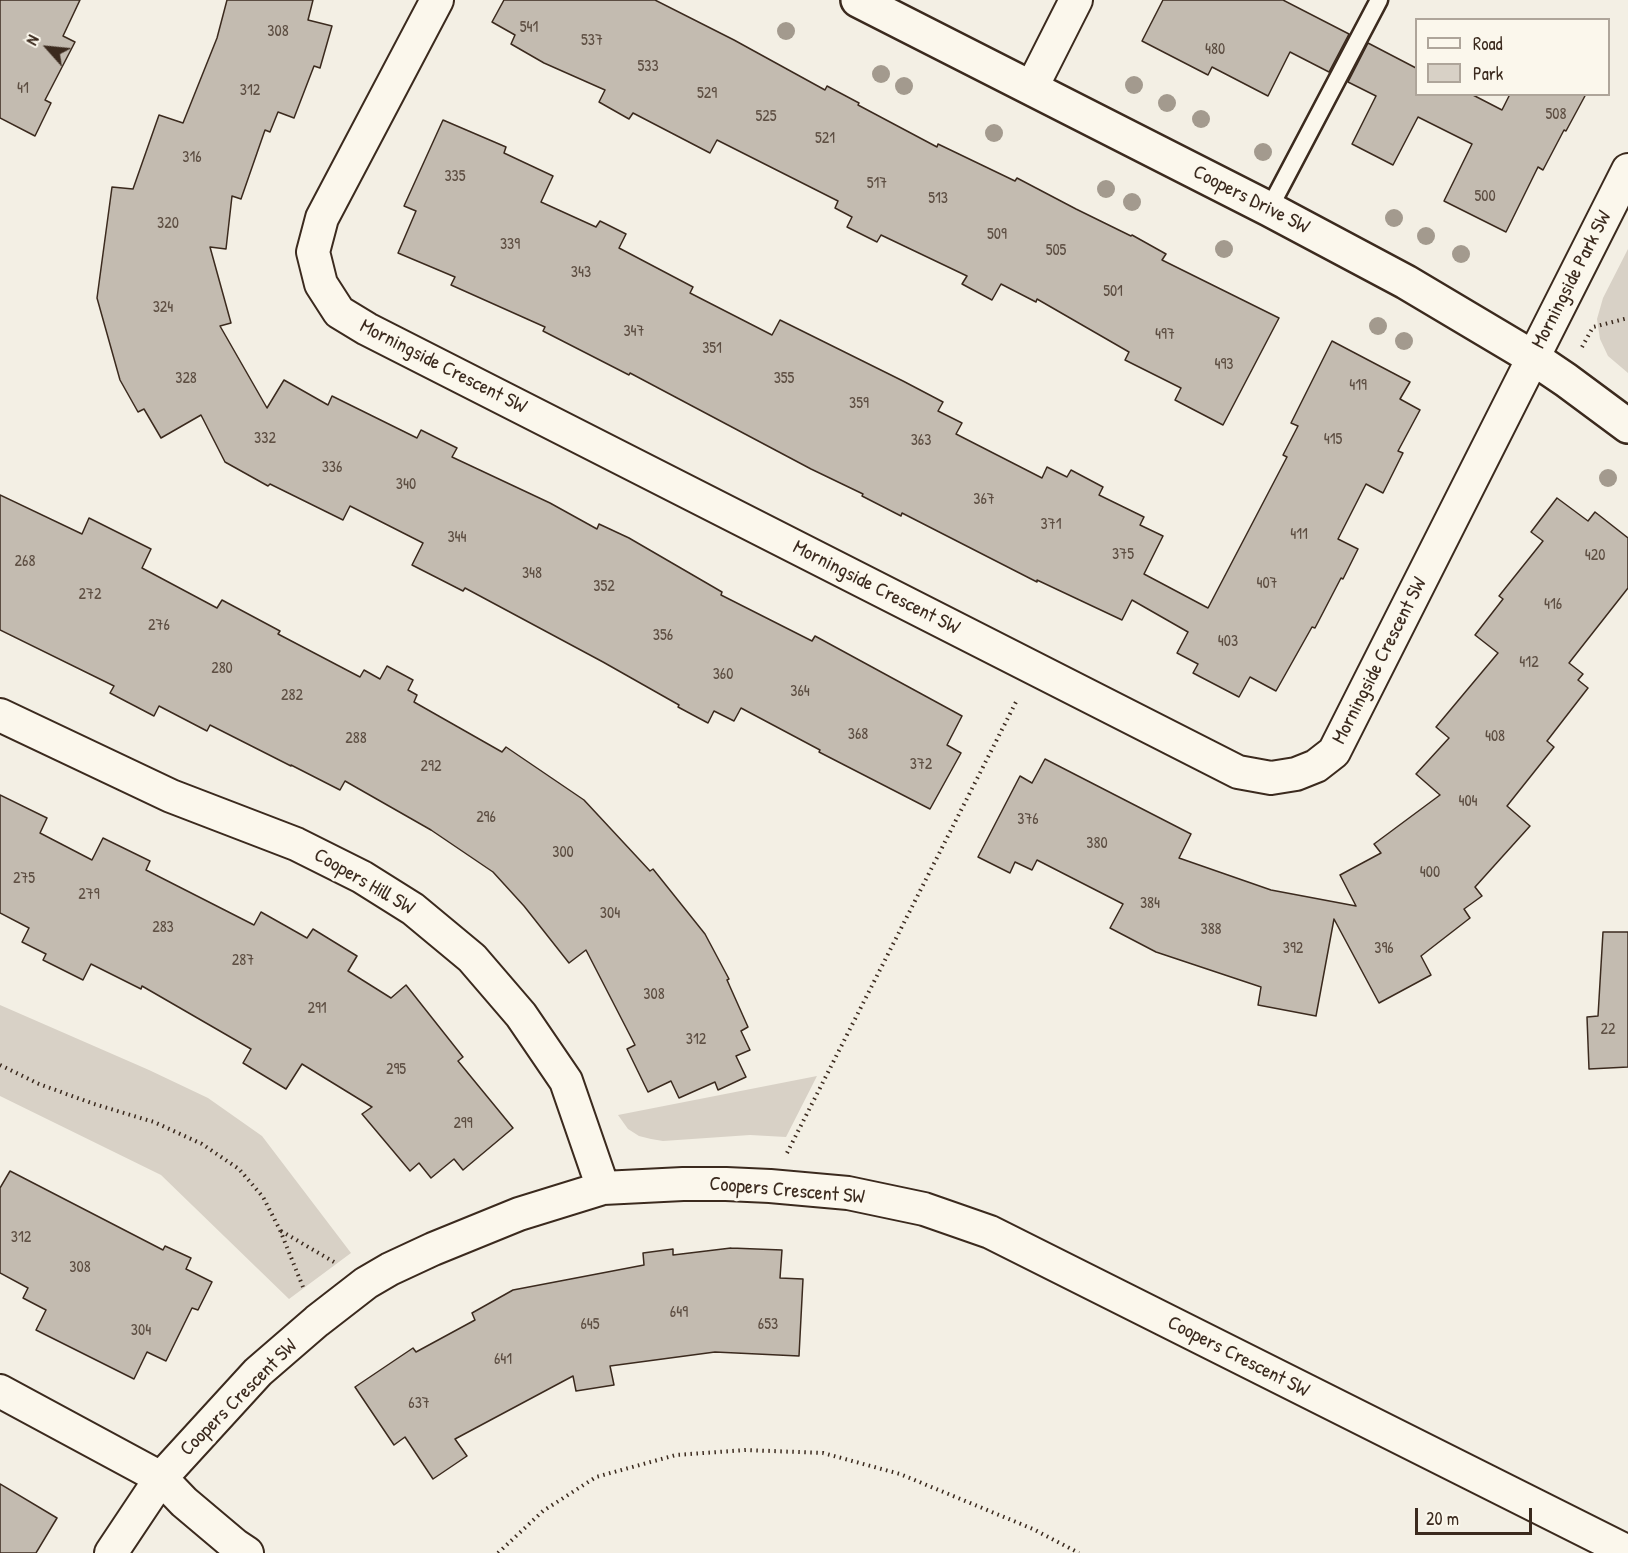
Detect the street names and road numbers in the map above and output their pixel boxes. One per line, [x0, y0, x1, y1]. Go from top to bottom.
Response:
street label: Coopers Drive SW [1189, 160, 1313, 240]
street label: Morningside Park SW [1527, 207, 1617, 353]
street label: Morningside Crescent SW [356, 315, 530, 419]
street label: Morningside Crescent SW [789, 536, 963, 640]
street label: Morningside Crescent SW [1328, 574, 1432, 748]
street label: Coopers Hill SW [309, 844, 419, 920]
street label: Coopers Crescent SW [708, 1172, 866, 1210]
street label: Coopers Crescent SW [1163, 1311, 1313, 1403]
street label: Coopers Crescent SW [175, 1334, 303, 1462]

